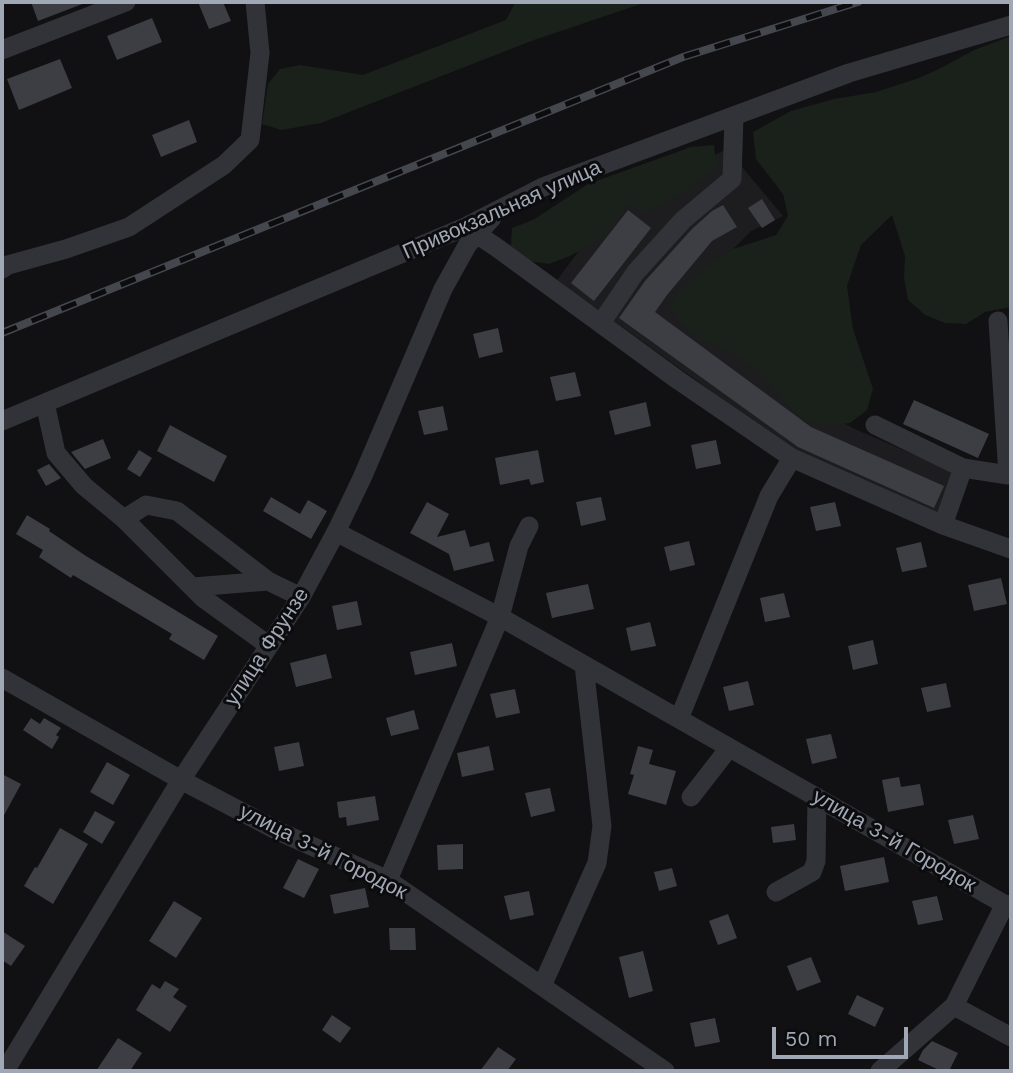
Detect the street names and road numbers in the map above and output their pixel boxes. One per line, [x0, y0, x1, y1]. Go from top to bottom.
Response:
street label: Привокзальная улица [399, 155, 605, 265]
street label: улица Фрунзе [220, 583, 314, 711]
street label: улица 3-й Городок [808, 784, 980, 898]
street label: улица 3-й Городок [235, 799, 411, 905]

